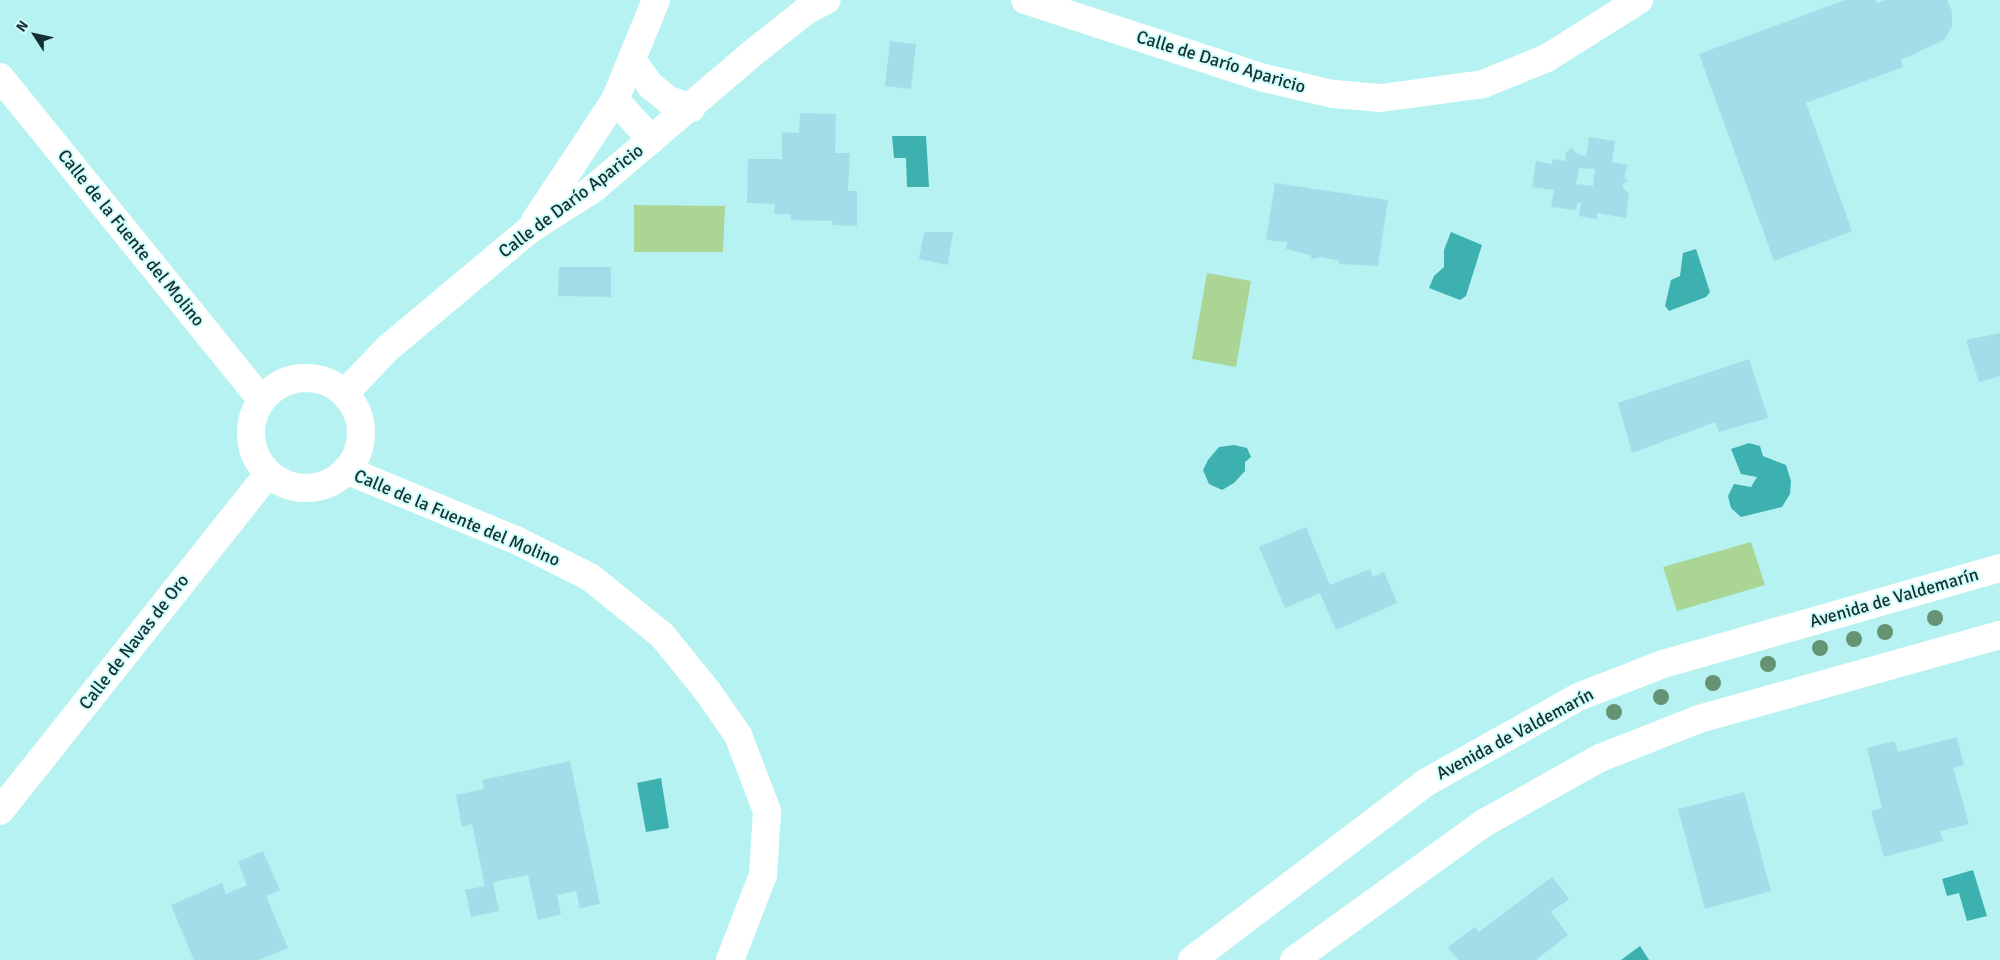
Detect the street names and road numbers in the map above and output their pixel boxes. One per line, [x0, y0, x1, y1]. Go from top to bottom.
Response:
street label: Calle de Darío Aparicio [1134, 26, 1308, 98]
street label: Calle de Darío Aparicio [494, 140, 648, 262]
street label: Calle de la Fuente del Molino [53, 145, 209, 331]
street label: Calle de la Fuente del Molino [351, 465, 563, 571]
street label: Avenida de Valdemarín [1807, 563, 1981, 633]
street label: Calle de Navas de Oro [74, 570, 194, 714]
street label: Avenida de Valdemarín [1433, 683, 1597, 785]

